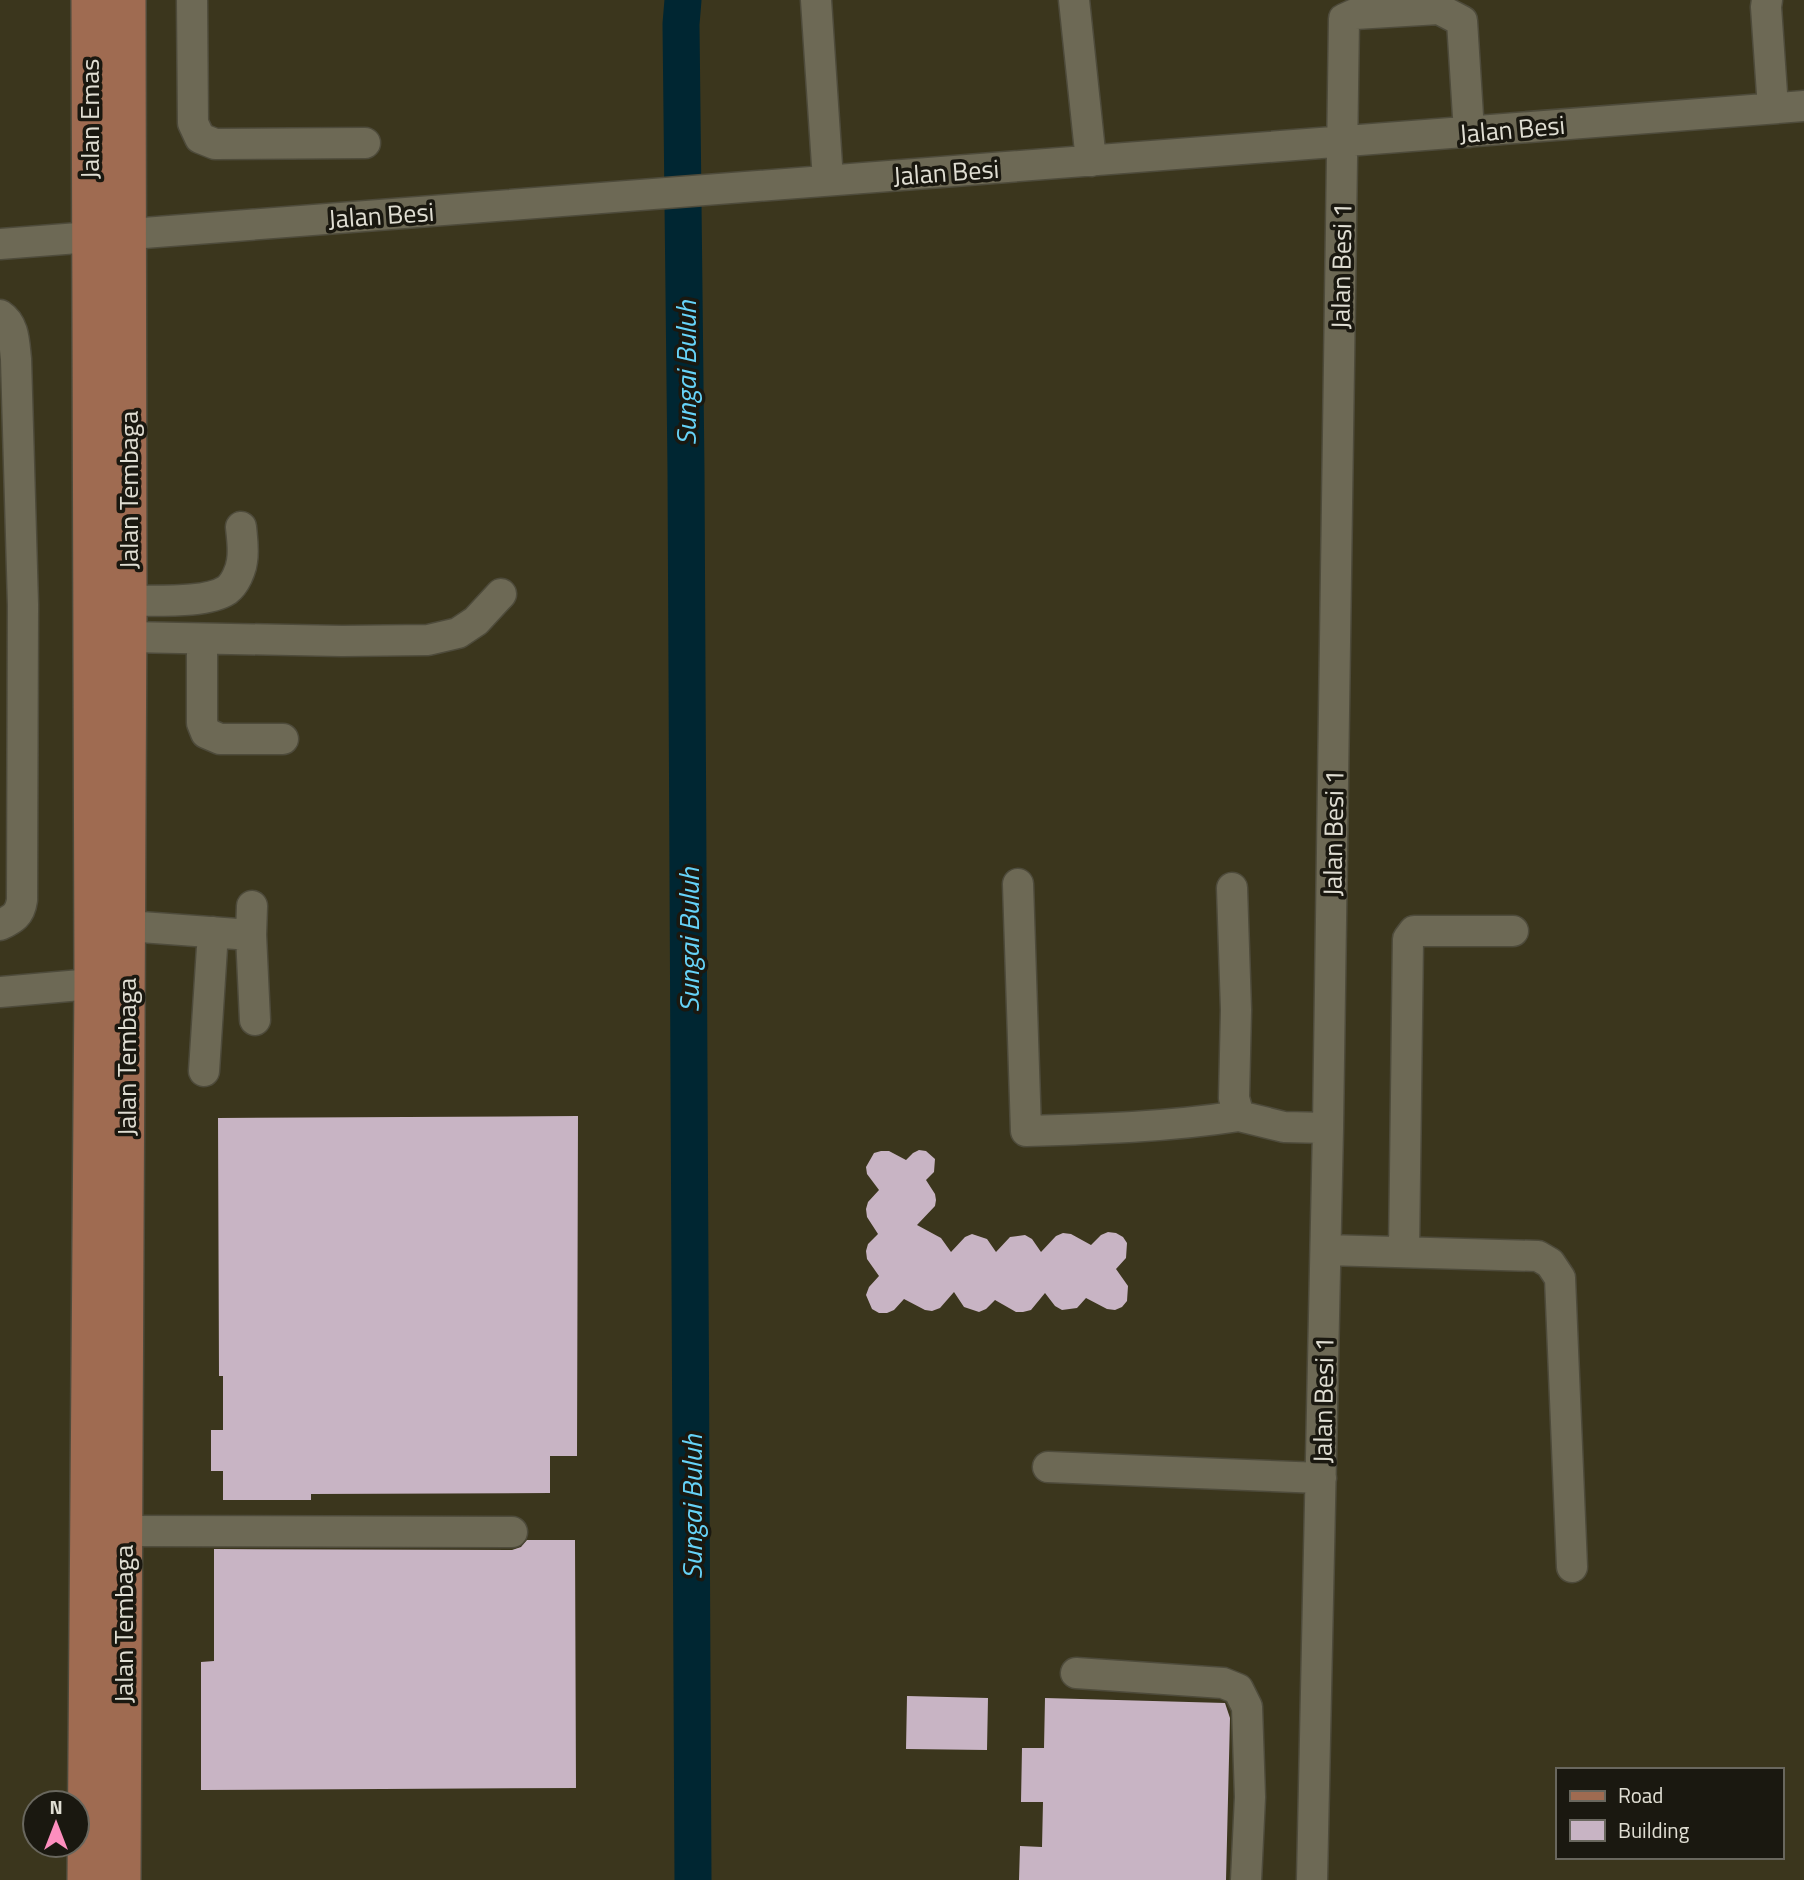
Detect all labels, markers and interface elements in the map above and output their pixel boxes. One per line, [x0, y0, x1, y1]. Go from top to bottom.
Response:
street label: Jalan Emas [70, 59, 109, 179]
street label: Jalan Besi [1457, 105, 1567, 153]
street label: Jalan Besi [892, 149, 1000, 195]
street label: Jalan Besi [327, 192, 435, 238]
street label: Jalan Besi 1 [1320, 202, 1362, 330]
water label: Sungai Buluh [664, 300, 707, 445]
street label: Jalan Tembaga [109, 411, 148, 569]
street label: Jalan Besi 1 [1312, 769, 1354, 897]
water label: Sungai Buluh [667, 867, 710, 1012]
street label: Jalan Tembaga [107, 978, 146, 1136]
street label: Jalan Besi 1 [1302, 1336, 1344, 1464]
water label: Sungai Buluh [670, 1434, 713, 1579]
street label: Jalan Tembaga [104, 1545, 143, 1703]
legend [1556, 1768, 1783, 1859]
text: Road [1618, 1779, 1663, 1811]
north arrow [21, 1789, 91, 1859]
text: N [49, 1792, 63, 1821]
text: Building [1618, 1814, 1690, 1846]

